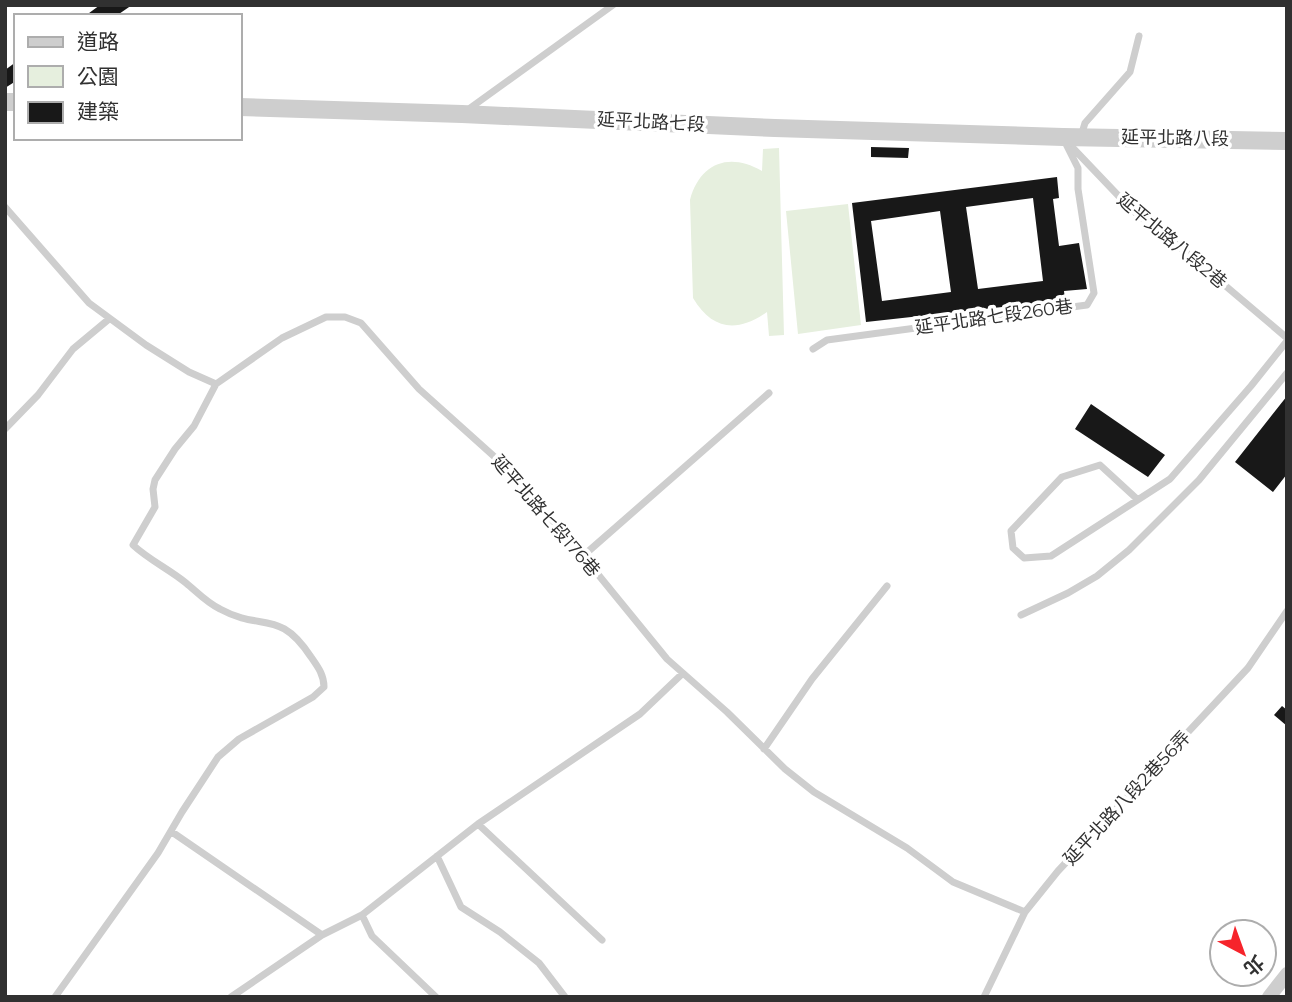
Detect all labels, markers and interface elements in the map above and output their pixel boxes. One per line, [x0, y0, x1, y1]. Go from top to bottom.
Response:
legend [14, 14, 242, 140]
text: 道路 [77, 29, 119, 54]
text: 公園 [77, 64, 119, 89]
text: 建築 [77, 99, 119, 124]
street label: 延平北路七段 [596, 108, 706, 136]
street label: 延平北路八段 [1121, 126, 1229, 150]
street label: 延平北路八段2巷 [1113, 189, 1231, 293]
street label: 延平北路七段260巷 [914, 295, 1074, 339]
street label: 延平北路七段176巷 [487, 451, 605, 581]
street label: 延平北路八段2巷56弄 [1059, 726, 1195, 870]
north arrow [1208, 918, 1278, 988]
text: 北 [1239, 951, 1269, 980]

